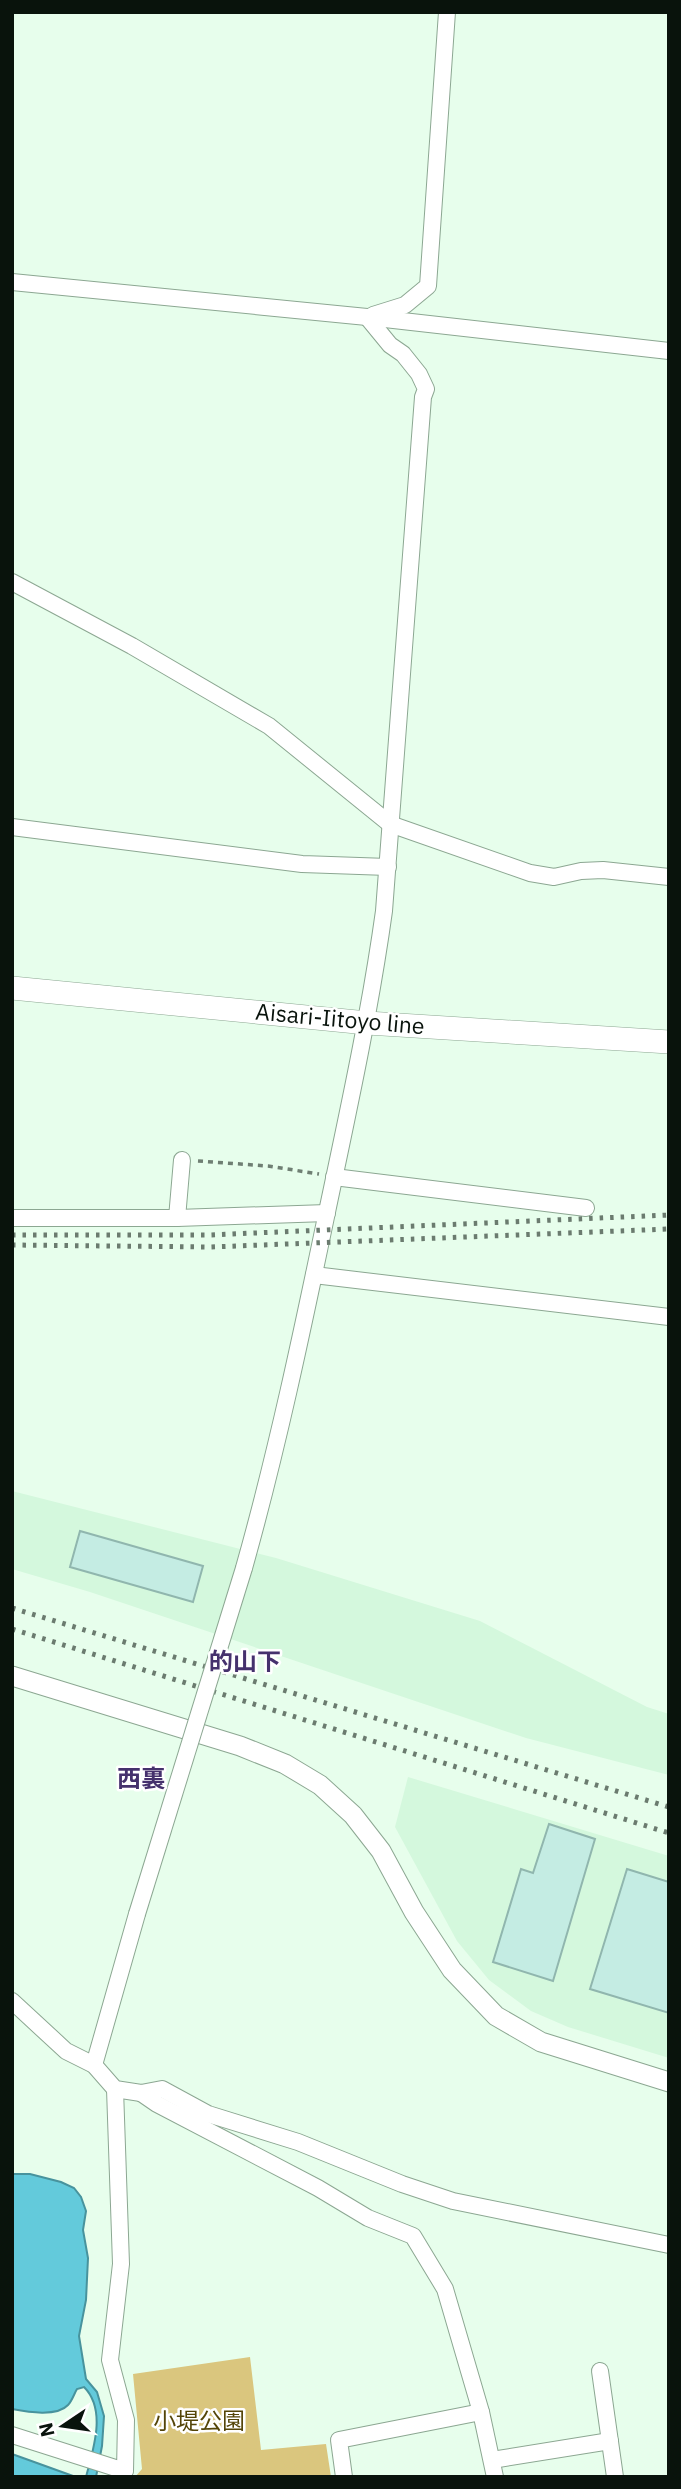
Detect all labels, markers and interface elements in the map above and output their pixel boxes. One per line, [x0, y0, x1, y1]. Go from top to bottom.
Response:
street label: Aisari-Iitoyo line [254, 996, 426, 1040]
district label: 的山下 [209, 1645, 281, 1677]
district label: 西裏 [117, 1762, 165, 1794]
north arrow [28, 2391, 98, 2461]
park label: 小堤公園 [153, 2405, 245, 2435]
text: N [33, 2420, 60, 2439]

